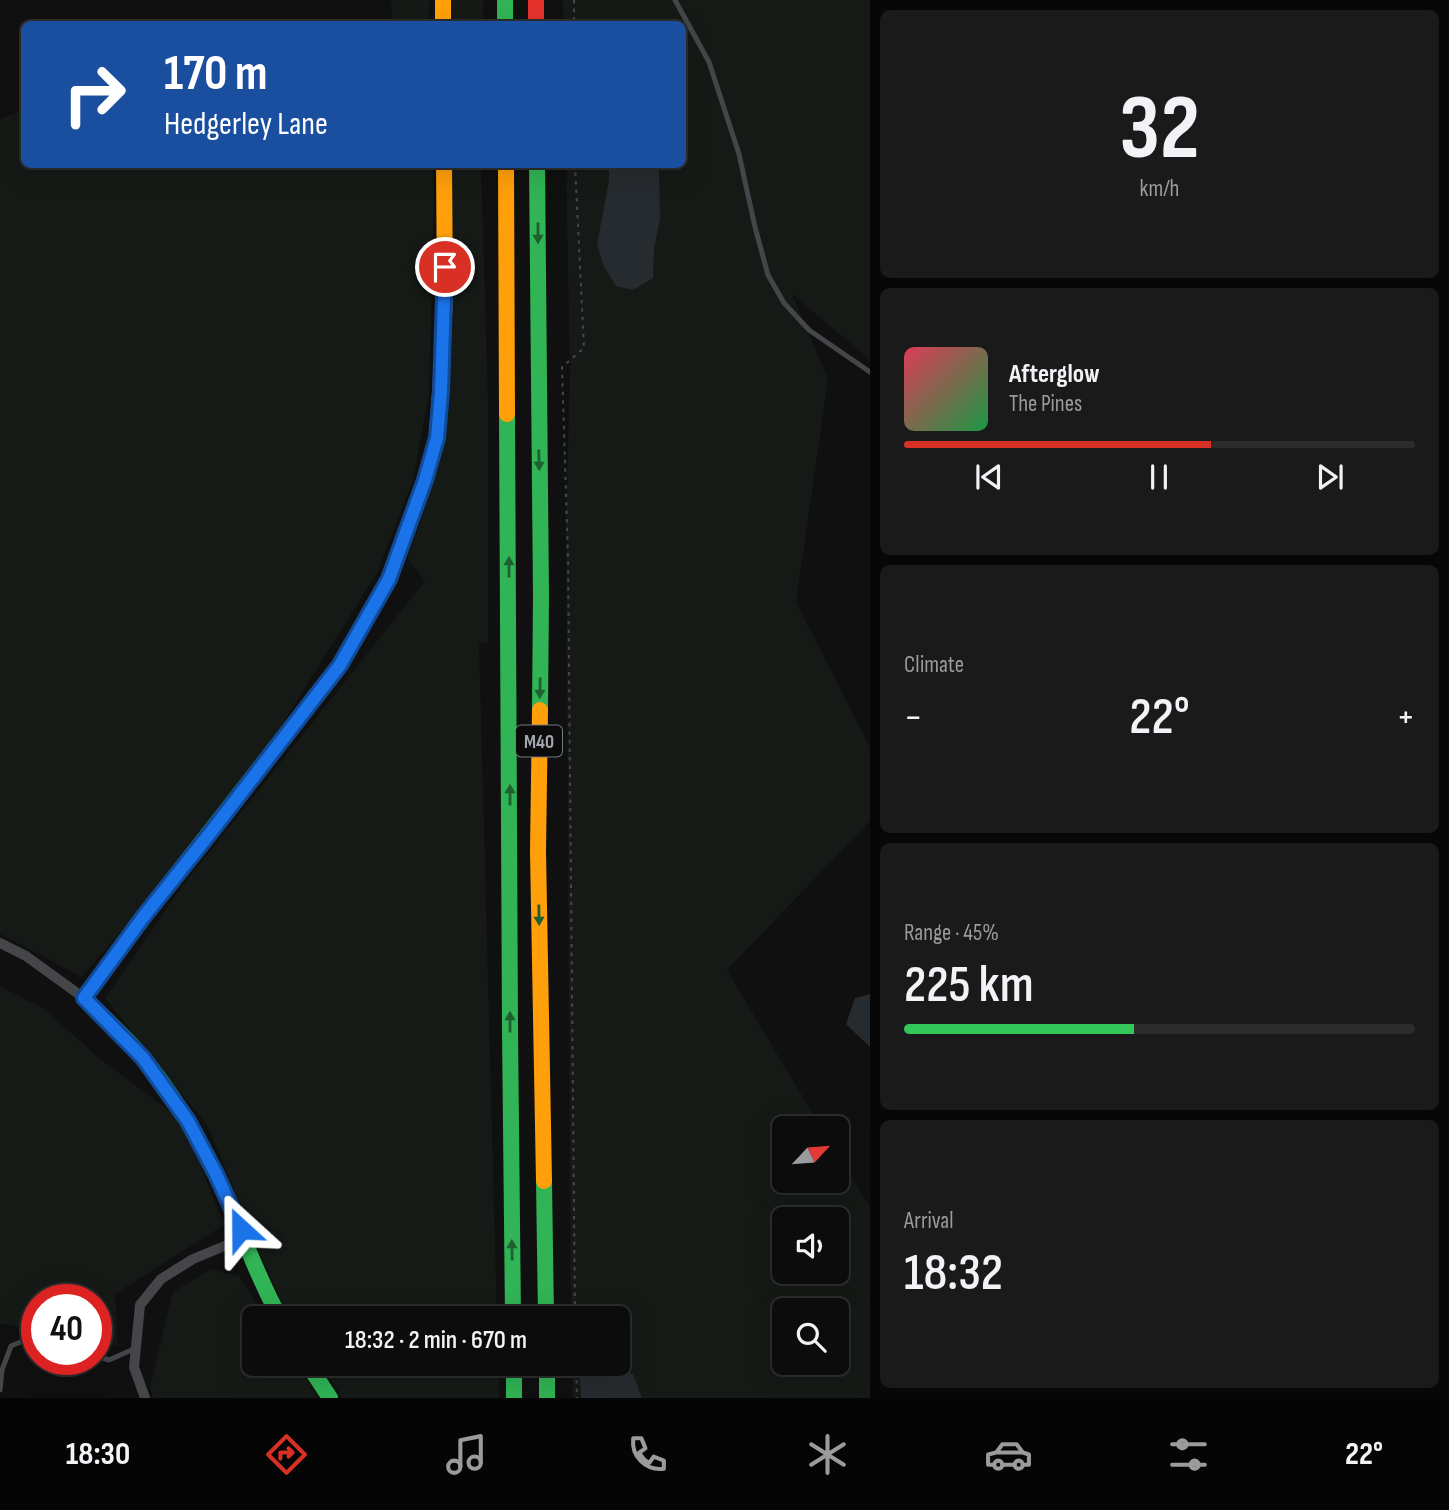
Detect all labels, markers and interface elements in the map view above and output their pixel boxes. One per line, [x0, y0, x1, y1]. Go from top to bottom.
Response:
text: 170 m [164, 45, 268, 104]
icon: right [49, 49, 140, 140]
text: 32 [1119, 75, 1200, 184]
text: Hedgerley Lane [164, 105, 328, 144]
text: km/h [1140, 175, 1179, 203]
one-way arrow [532, 222, 543, 244]
pin [415, 237, 475, 297]
icon: arrive [426, 248, 464, 286]
text: Afterglow [1009, 359, 1100, 390]
text: The Pines [1009, 390, 1082, 418]
one-way arrow [533, 449, 545, 471]
icon: previous [970, 458, 1008, 496]
icon: pause [1140, 458, 1178, 496]
icon: next [1311, 458, 1349, 496]
one-way arrow [503, 556, 515, 578]
text: Climate [904, 651, 964, 679]
one-way arrow [534, 677, 546, 699]
text: 22° [1129, 686, 1190, 749]
text: − [904, 695, 923, 740]
text: + [1396, 695, 1415, 740]
road number: M40 [516, 726, 562, 756]
one-way arrow [504, 783, 516, 805]
one-way arrow [534, 904, 545, 926]
text: Range · 45% [904, 919, 999, 947]
text: 225 km [904, 954, 1034, 1017]
one-way arrow [504, 1011, 516, 1033]
north arrow [772, 1116, 849, 1194]
map controls [772, 1116, 849, 1375]
position arrow [204, 1192, 278, 1266]
button: sound [772, 1207, 849, 1284]
text: Arrival [904, 1207, 953, 1235]
one-way arrow [506, 1238, 518, 1260]
text: 18:32 [904, 1242, 1003, 1305]
speed limit sign: 40 [21, 1284, 112, 1375]
button: search [772, 1298, 849, 1375]
text: 18:32 · 2 min · 670 m [345, 1325, 527, 1356]
icon: directions [262, 1430, 311, 1479]
icon: music [442, 1430, 491, 1479]
icon: phone [623, 1430, 672, 1479]
icon: climate [803, 1430, 852, 1479]
icon: car [984, 1430, 1033, 1479]
icon: filters [1164, 1430, 1213, 1479]
text: 18:30 [66, 1435, 130, 1474]
text: 22° [1345, 1435, 1383, 1474]

